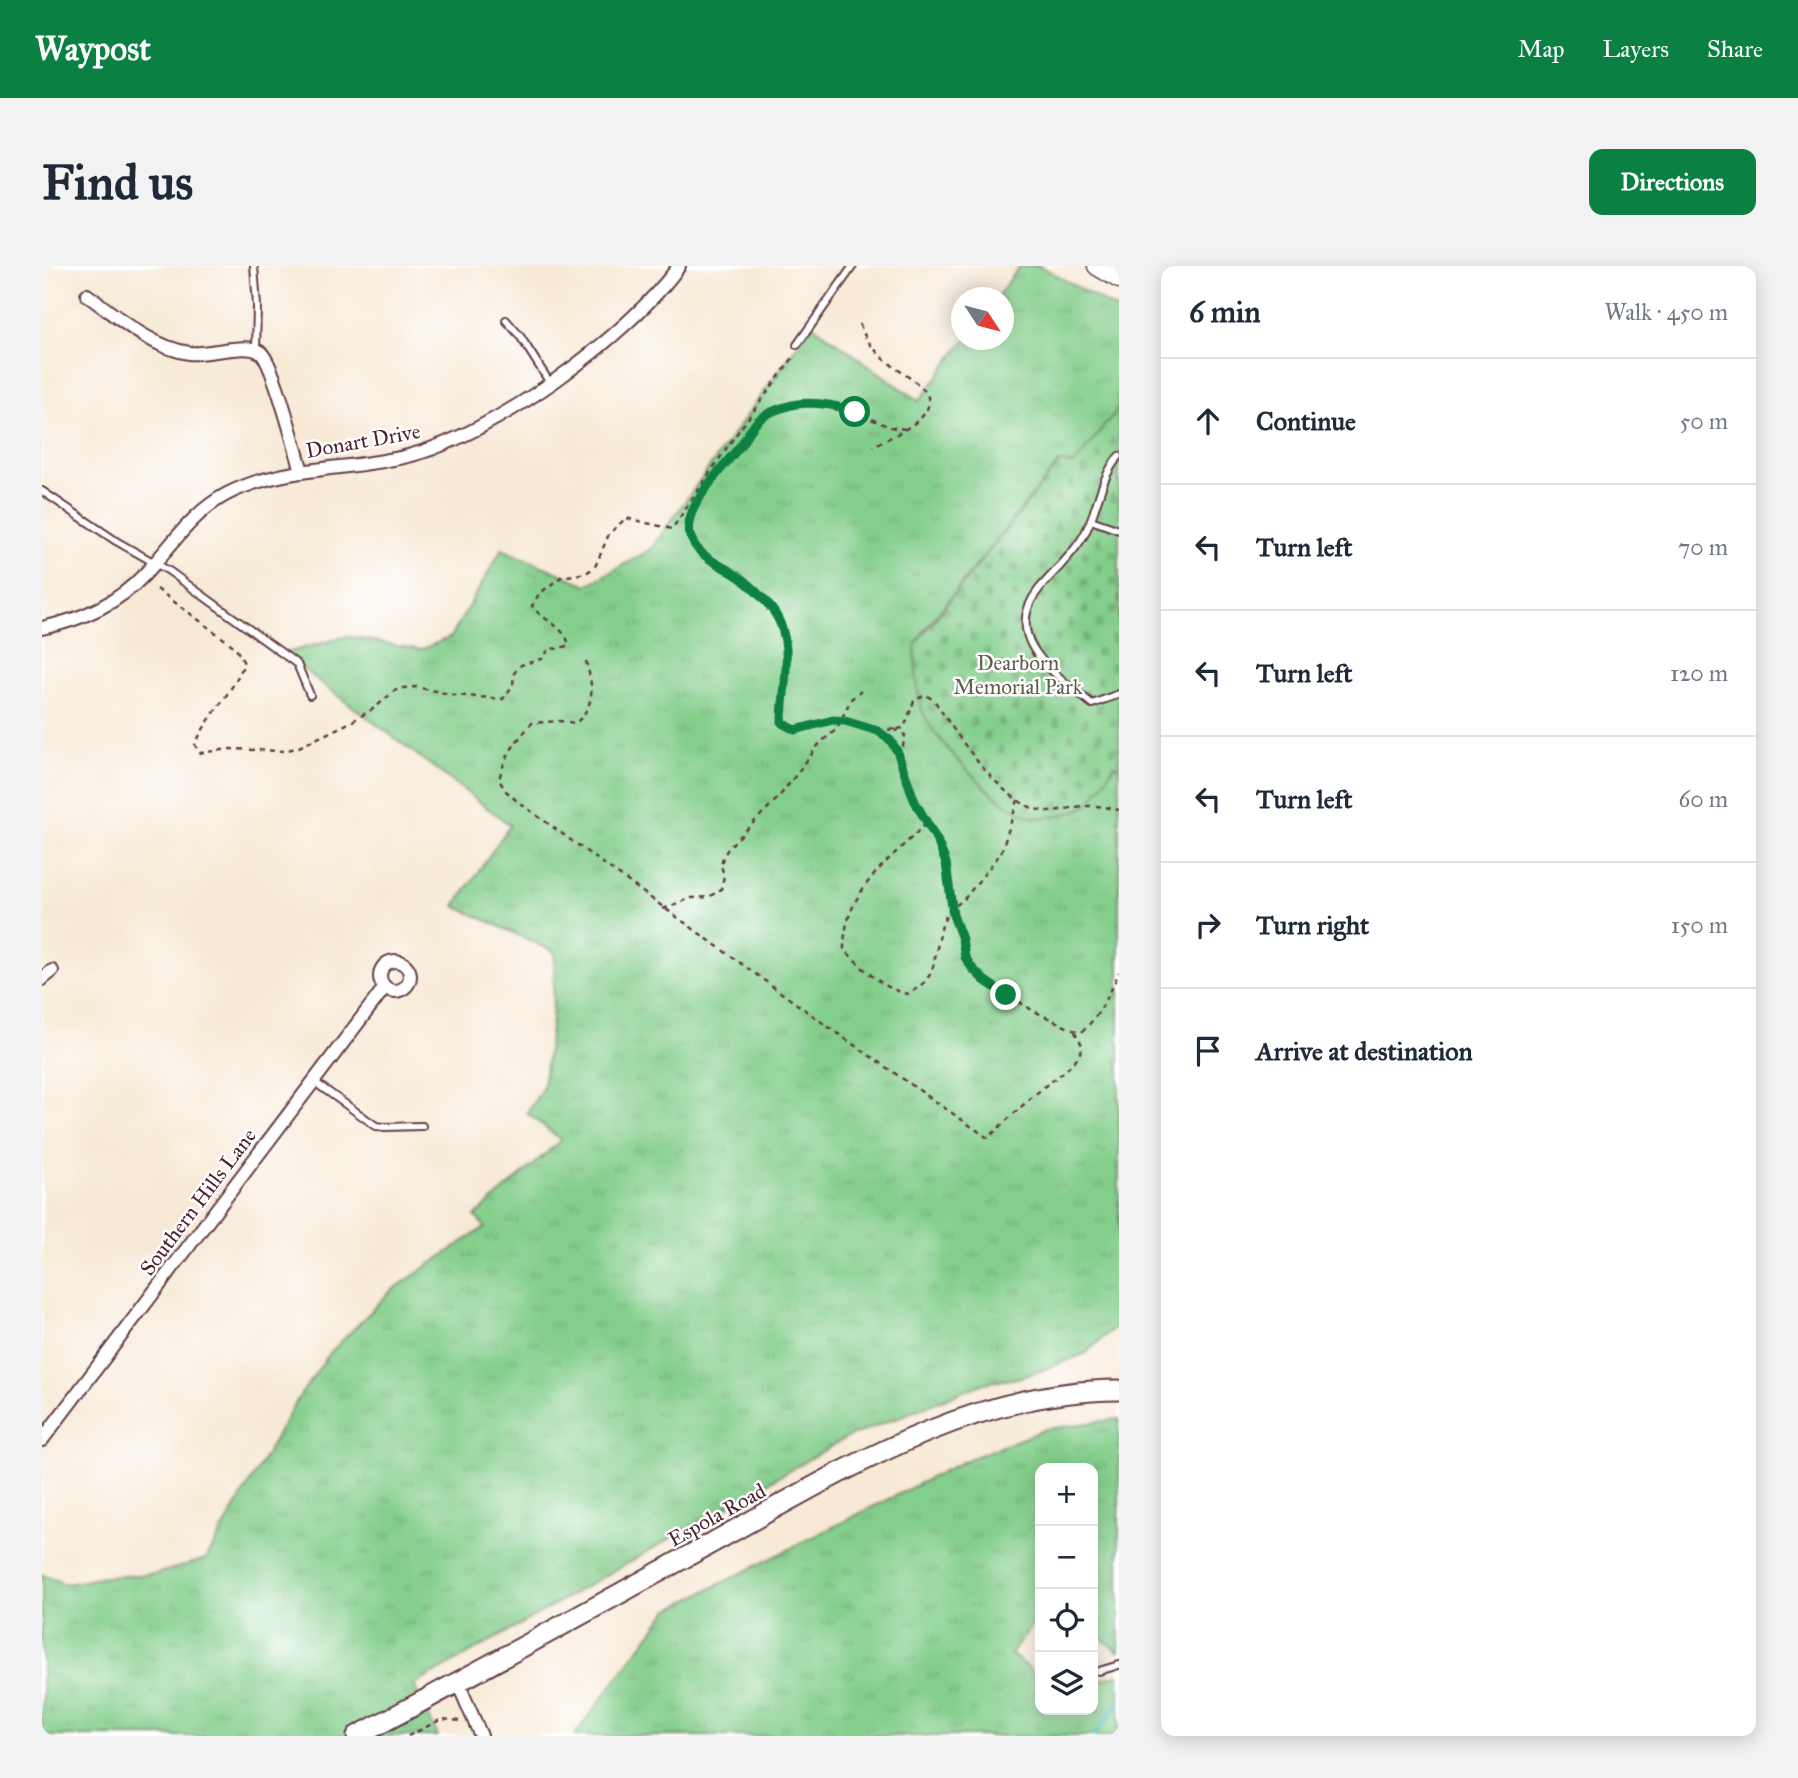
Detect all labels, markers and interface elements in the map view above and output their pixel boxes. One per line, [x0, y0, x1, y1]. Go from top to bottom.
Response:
text: Waypost [35, 29, 151, 69]
text: Map [1518, 34, 1565, 64]
text: Layers [1603, 34, 1669, 64]
text: Share [1707, 34, 1763, 64]
button: Directions [1589, 149, 1756, 215]
text: Find us [42, 153, 193, 212]
north arrow [951, 287, 1014, 350]
text: 6 min [1189, 294, 1261, 330]
text: Walk · 450 m [1605, 298, 1728, 326]
route start [839, 396, 870, 427]
icon: ahead [1189, 402, 1227, 440]
text: Continue [1256, 405, 1356, 437]
text: 50 m [1680, 407, 1728, 435]
street label: Donart Drive [304, 418, 423, 464]
icon: left [1189, 528, 1227, 566]
text: Turn left [1256, 531, 1352, 563]
text: 70 m [1678, 533, 1728, 561]
park label: Dearborn Memorial Park [953, 650, 1083, 700]
icon: left [1189, 654, 1227, 692]
text: Turn left [1256, 657, 1352, 689]
text: 120 m [1670, 659, 1728, 687]
icon: left [1189, 780, 1227, 818]
text: Turn left [1256, 783, 1352, 815]
text: 60 m [1679, 785, 1728, 813]
icon: right [1189, 906, 1227, 944]
text: Turn right [1256, 909, 1369, 941]
text: 150 m [1671, 911, 1728, 939]
route end [990, 979, 1021, 1010]
icon: arrive [1189, 1032, 1227, 1070]
text: Arrive at destination [1256, 1035, 1473, 1067]
street label: Southern Hills Lane [134, 1123, 262, 1281]
map controls [1035, 1463, 1098, 1715]
button: + [1035, 1463, 1098, 1526]
street label: Espola Road [664, 1477, 771, 1552]
button: − [1035, 1526, 1098, 1589]
button: locate [1035, 1589, 1098, 1652]
button: layers [1035, 1652, 1098, 1715]

